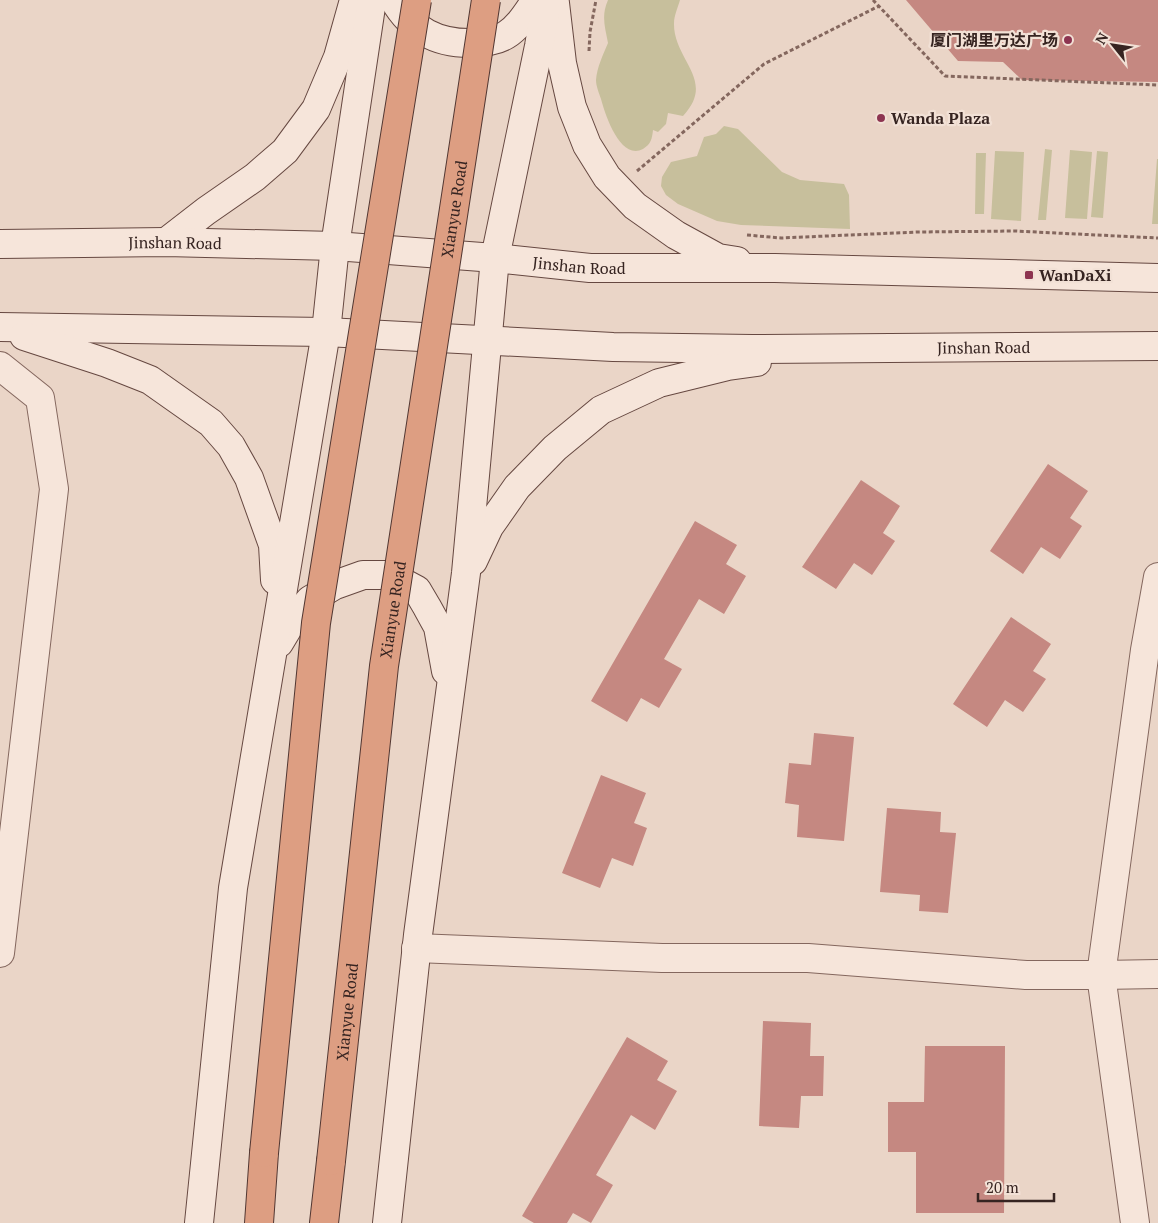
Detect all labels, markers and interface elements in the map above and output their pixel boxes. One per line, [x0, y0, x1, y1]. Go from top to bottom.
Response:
north arrow [1088, 20, 1138, 70]
place label: 厦门湖里万达广场 [930, 29, 1058, 51]
text: N [1090, 29, 1112, 48]
marker: 厦门湖里万达广场 [1062, 34, 1074, 46]
place label: Wanda Plaza [891, 107, 990, 129]
marker: Wanda Plaza [875, 112, 887, 124]
street label: Xianyue Road [436, 159, 472, 259]
street label: Jinshan Road [128, 231, 222, 254]
street label: Jinshan Road [531, 251, 626, 279]
place label: WanDaXi [1039, 264, 1111, 286]
marker: WanDaXi [1023, 269, 1035, 281]
street label: Jinshan Road [937, 336, 1030, 359]
street label: Xianyue Road [374, 559, 411, 660]
street label: Xianyue Road [331, 962, 363, 1062]
scale bar [978, 1170, 1054, 1202]
text: 20 m [986, 1177, 1019, 1197]

